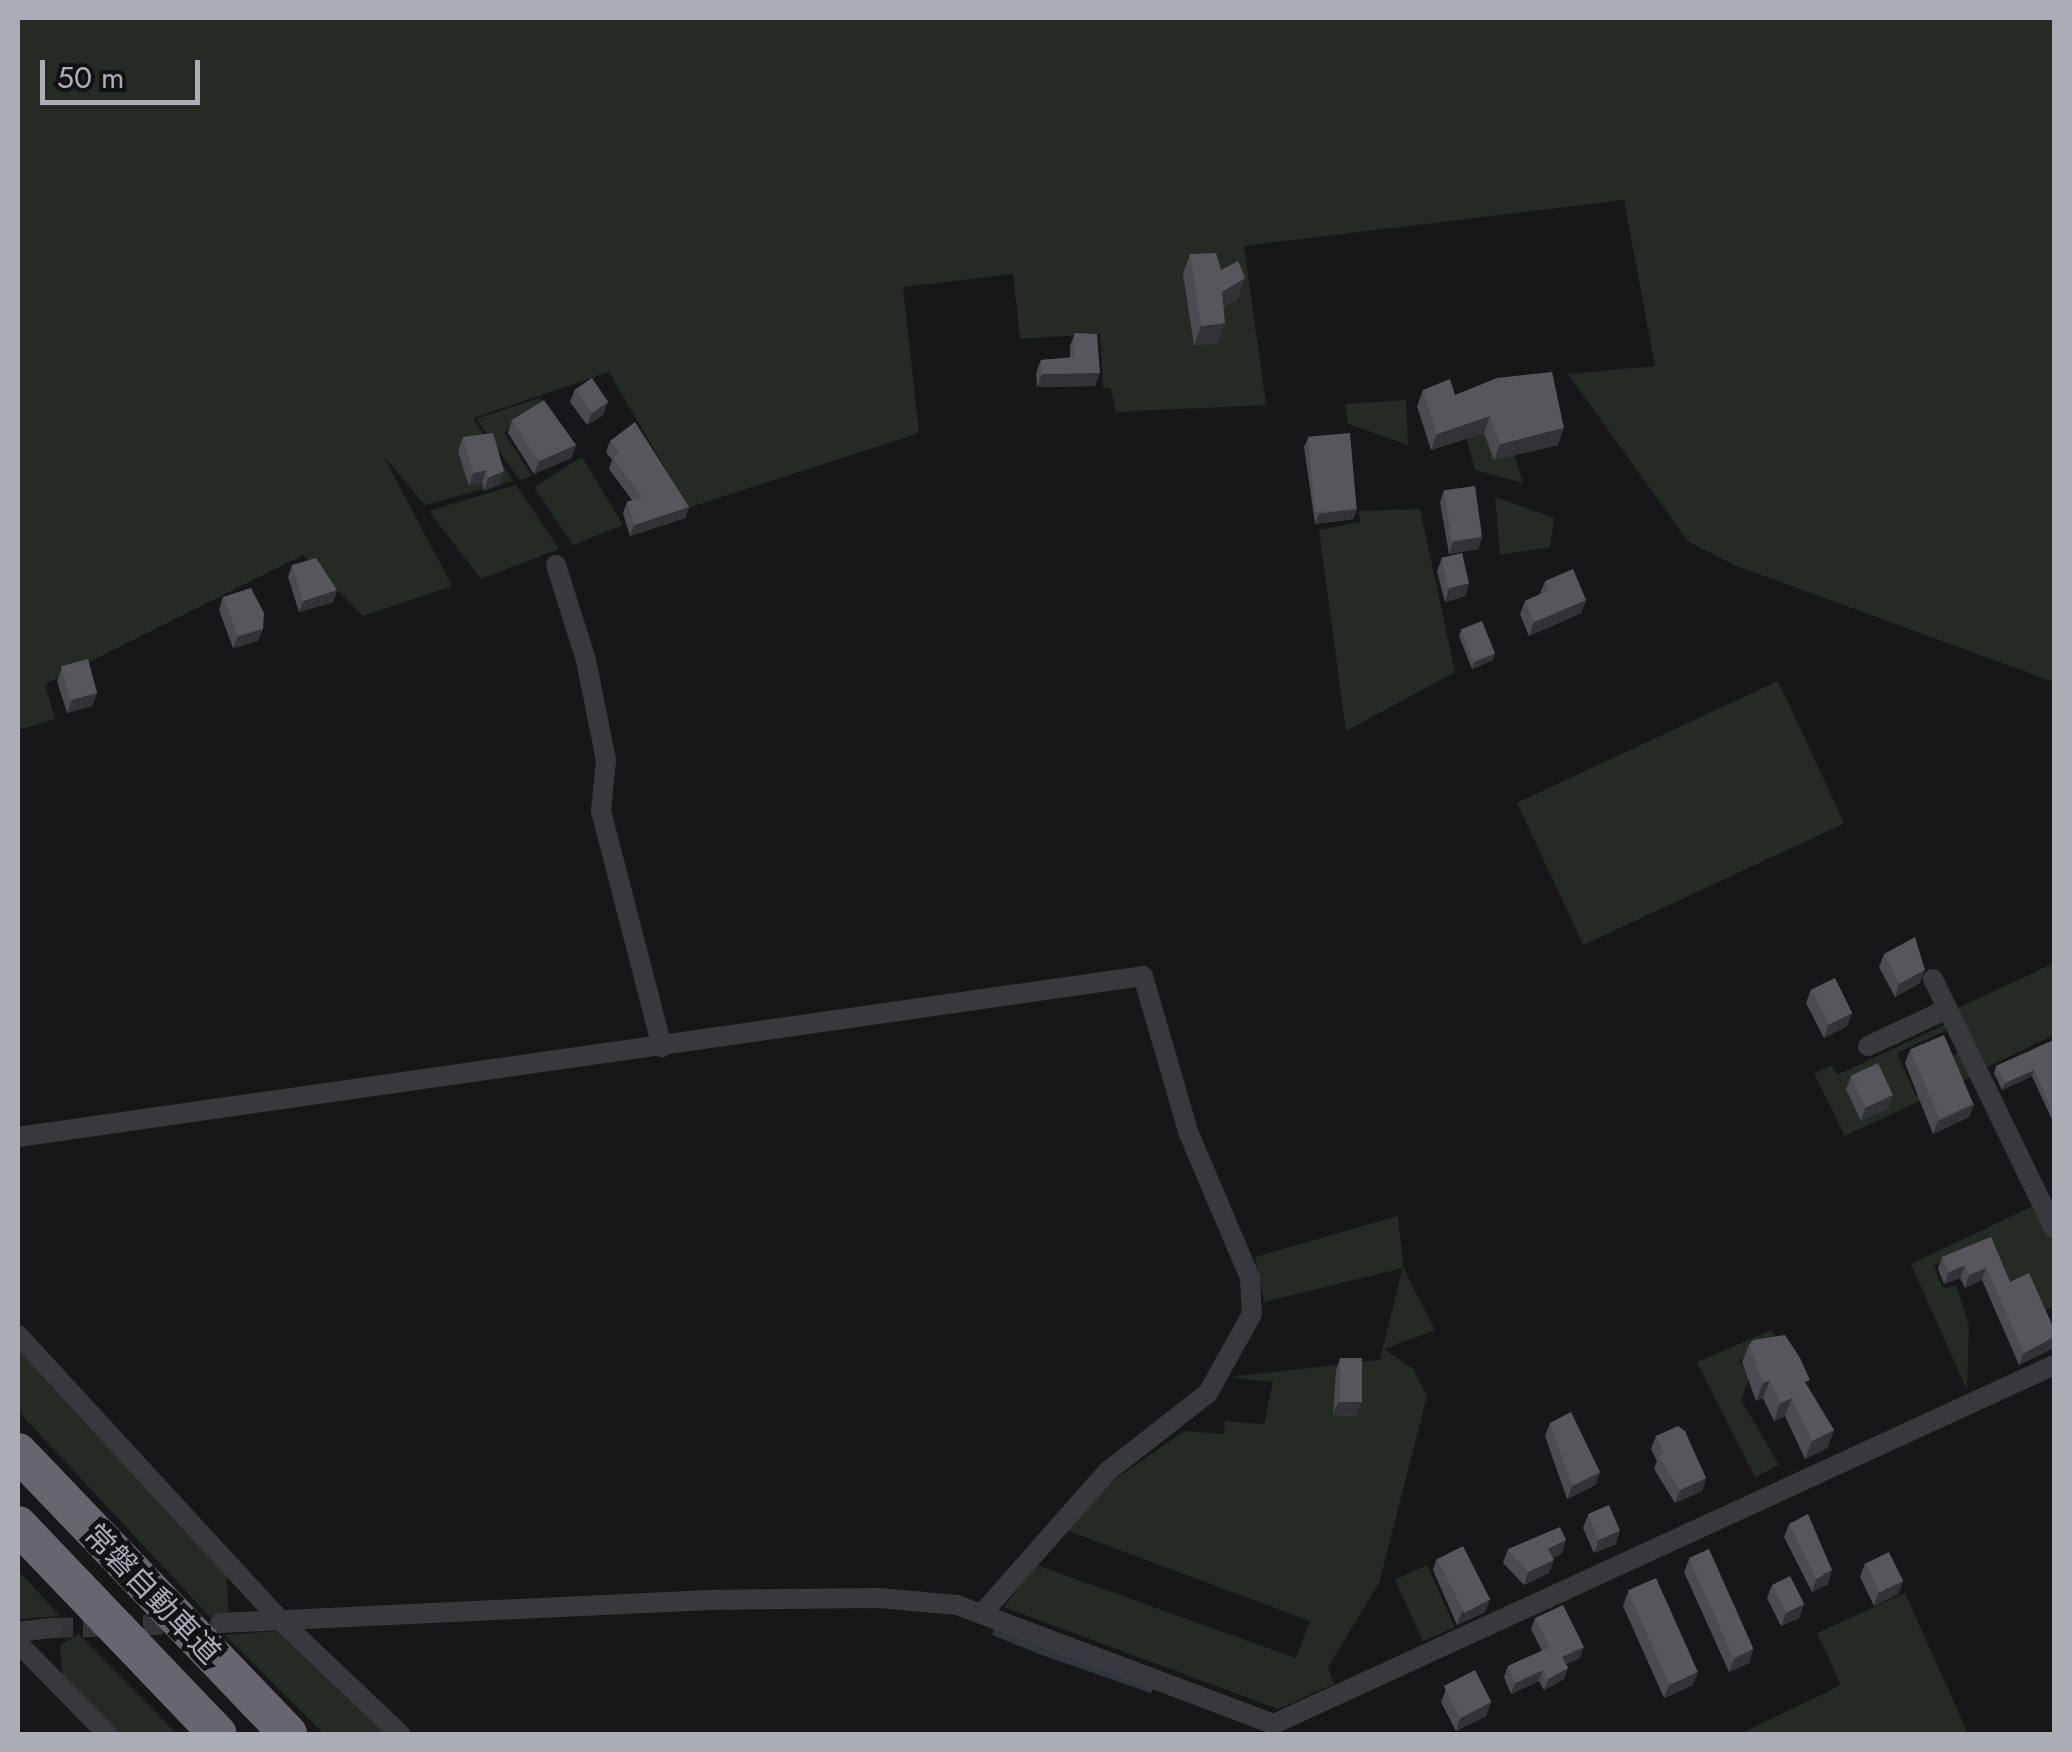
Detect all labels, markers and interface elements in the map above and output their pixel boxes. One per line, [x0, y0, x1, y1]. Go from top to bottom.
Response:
scale bar [45, 40, 205, 102]
text: 50 m [57, 56, 124, 99]
street label: 常磐自動車道 [77, 1517, 227, 1671]

